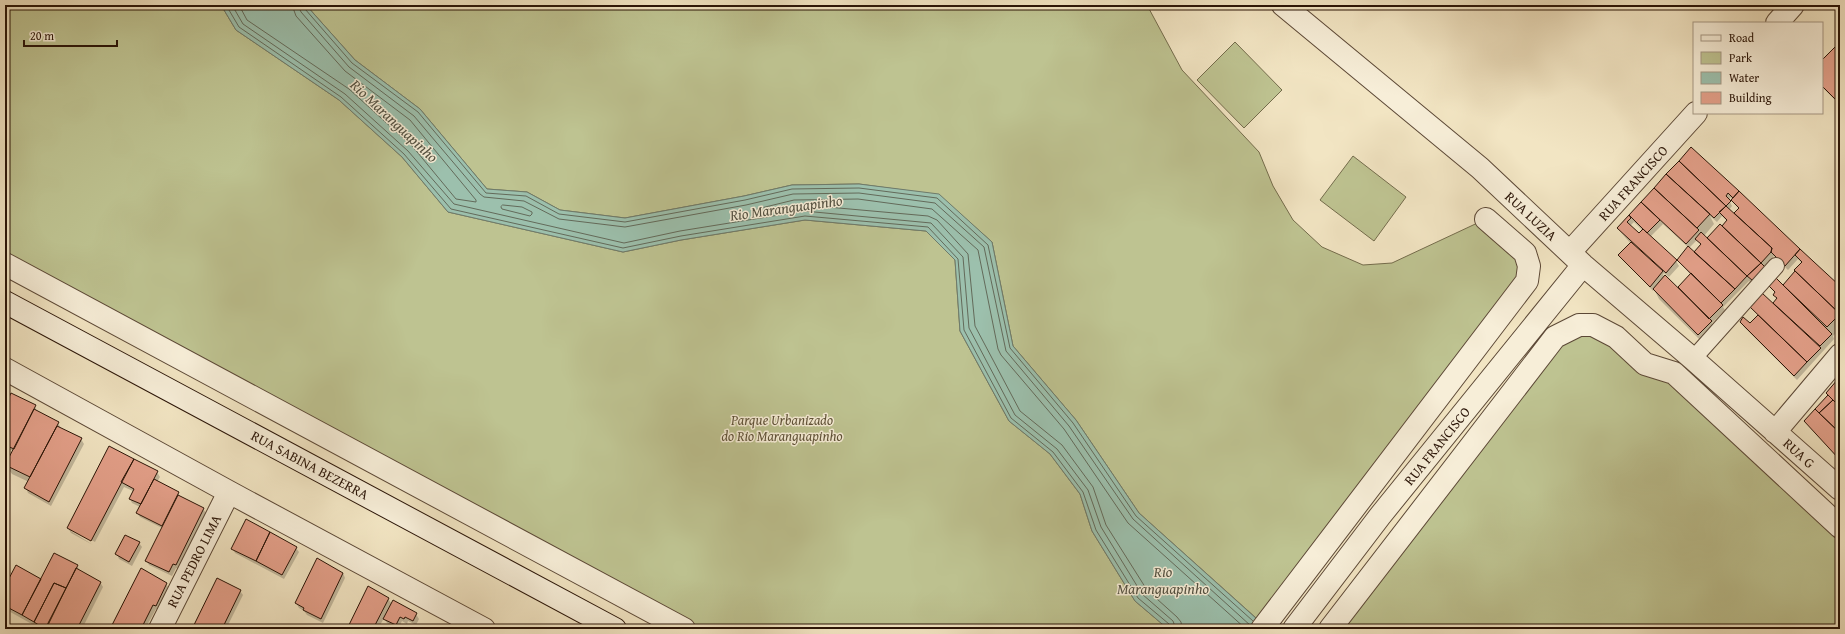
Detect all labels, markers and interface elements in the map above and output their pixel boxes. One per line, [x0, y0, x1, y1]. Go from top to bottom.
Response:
scale bar [24, 22, 117, 48]
legend [1693, 22, 1823, 114]
text: 20 m [30, 27, 54, 44]
text: Road [1729, 29, 1755, 46]
text: Park [1729, 49, 1753, 66]
text: Water [1729, 69, 1759, 86]
water label: Rio Maranguapinho [345, 74, 443, 167]
text: Building [1729, 89, 1772, 106]
street label: RUA FRANCISCO [1594, 141, 1672, 225]
street label: RUA LUZIA [1501, 187, 1562, 246]
water label: Rio Maranguapinho [727, 189, 844, 226]
street label: RUA FRANCISCO [1399, 403, 1475, 489]
park label: Parque Urbanizado do Rio Maranguapinho [721, 410, 843, 446]
street label: RUA SABINA BEZERRA [248, 426, 373, 505]
street label: RUA G [1779, 433, 1819, 473]
street label: RUA PEDRO LIMA [162, 511, 226, 611]
water label: Rio Maranguapinho [1117, 561, 1209, 599]

